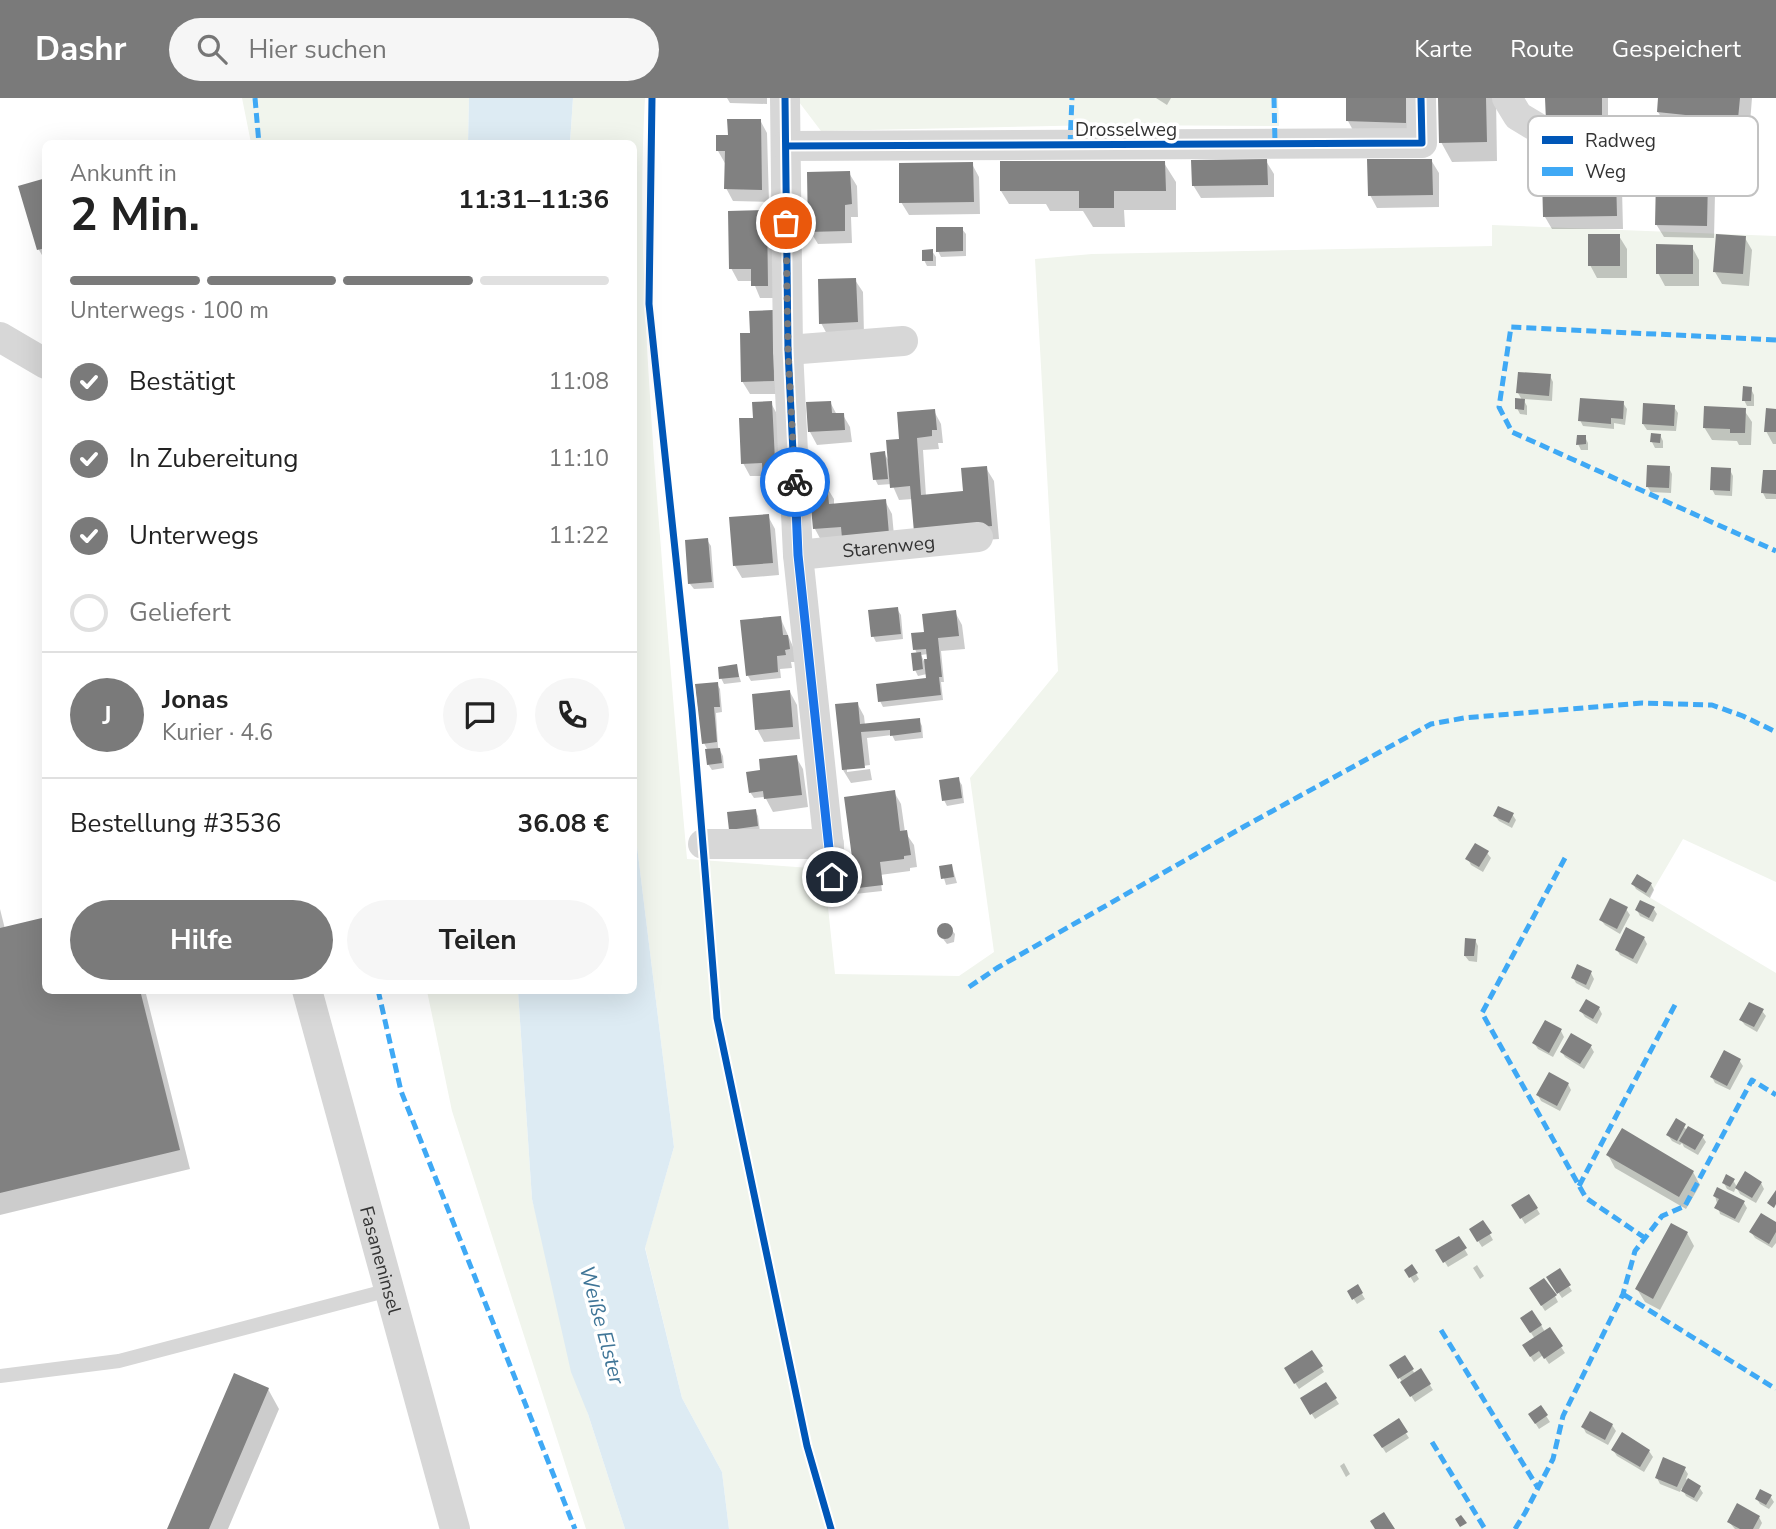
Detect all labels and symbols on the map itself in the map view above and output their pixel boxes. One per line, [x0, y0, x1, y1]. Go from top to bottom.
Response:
legend [1528, 116, 1758, 196]
street label: Drosselweg [1075, 117, 1177, 143]
text: Radweg [1585, 128, 1656, 154]
text: Weg [1585, 159, 1626, 185]
pin [756, 193, 816, 253]
courier [760, 447, 830, 517]
street label: Starenweg [841, 529, 936, 565]
pin [802, 847, 862, 907]
street label: Fasaneninsel [353, 1203, 408, 1318]
water label: Weiße Elster [573, 1263, 631, 1388]

